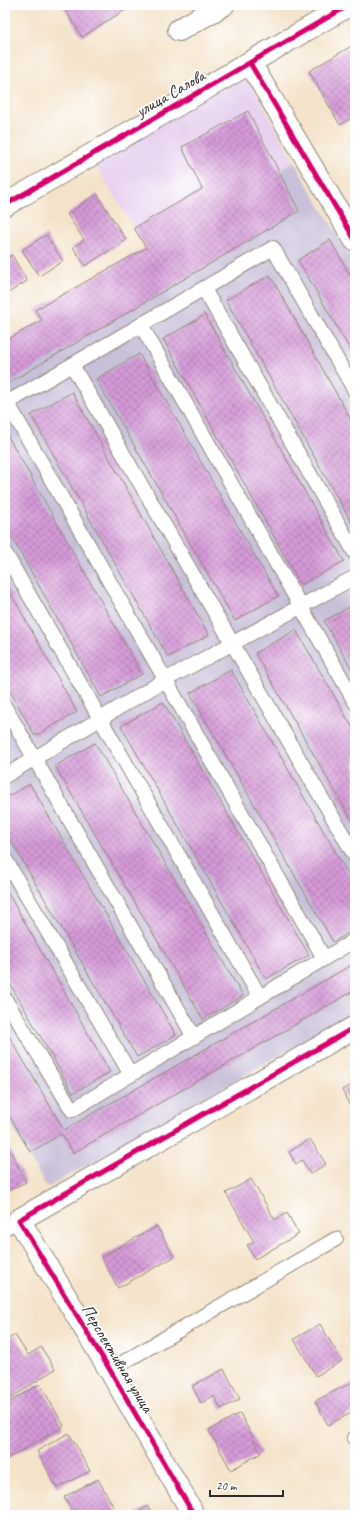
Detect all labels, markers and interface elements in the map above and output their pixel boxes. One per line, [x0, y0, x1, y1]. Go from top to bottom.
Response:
street label: улица Салова [131, 64, 210, 122]
street label: Перспективная улица [77, 1300, 159, 1417]
scale bar [210, 1472, 283, 1498]
text: 20 m [216, 1478, 238, 1494]

